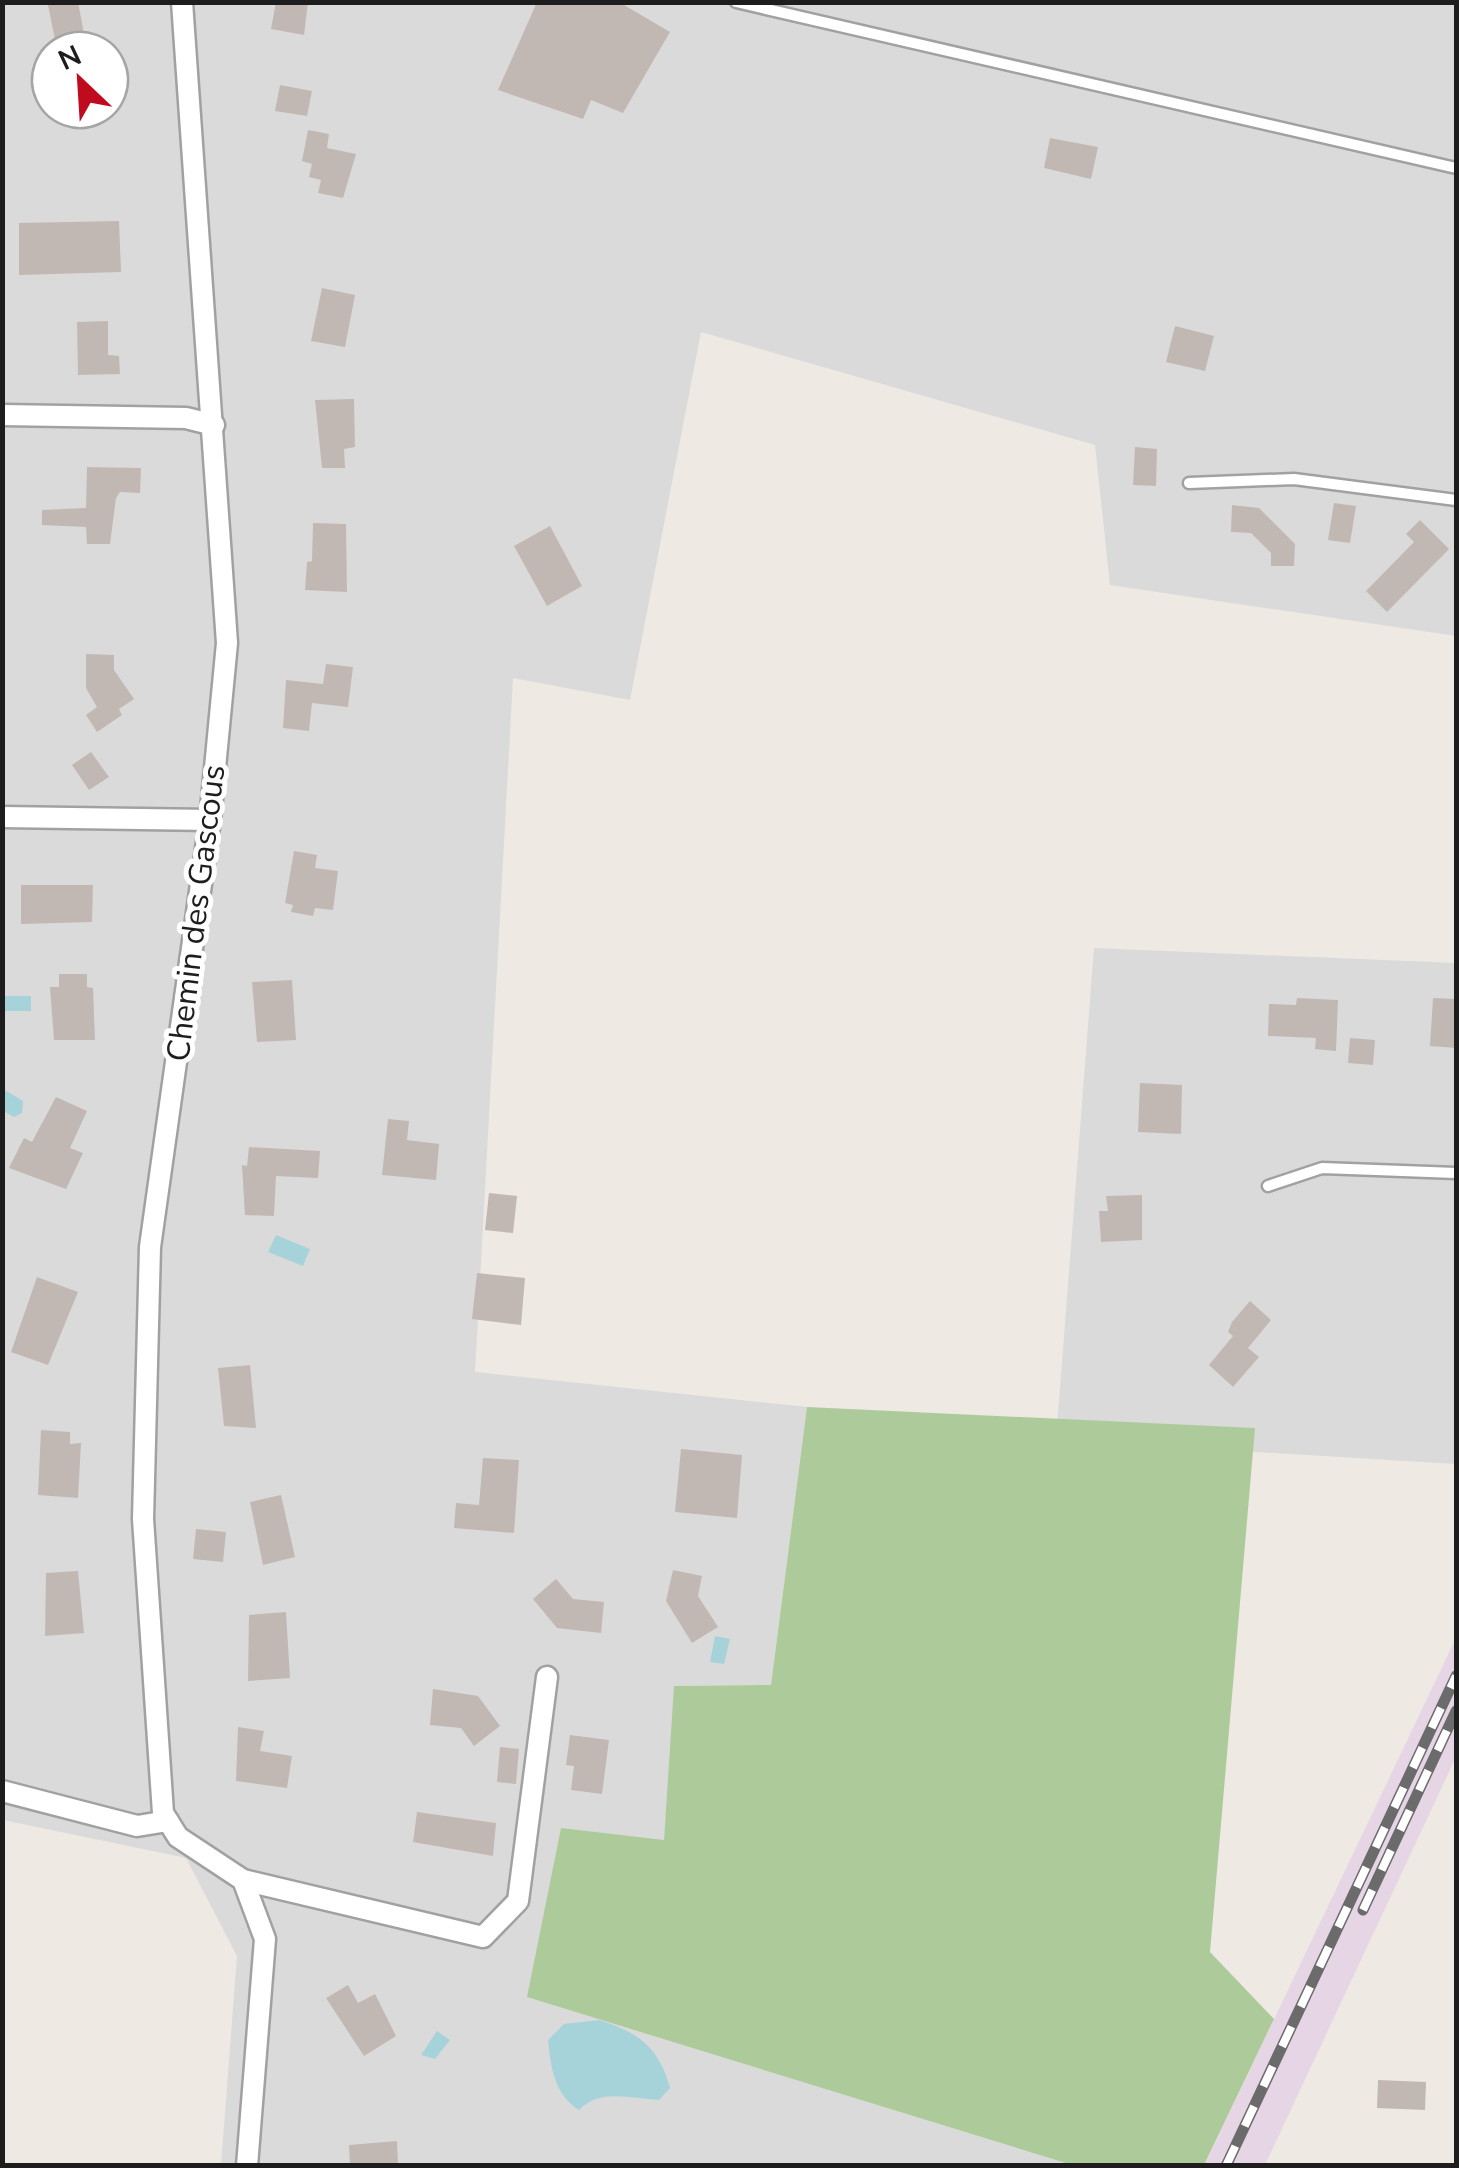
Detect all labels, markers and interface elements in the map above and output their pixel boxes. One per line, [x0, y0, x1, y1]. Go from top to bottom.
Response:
north arrow [30, 30, 130, 130]
text: N [52, 37, 87, 80]
street label: Chemin des Gascous [156, 762, 236, 1064]

